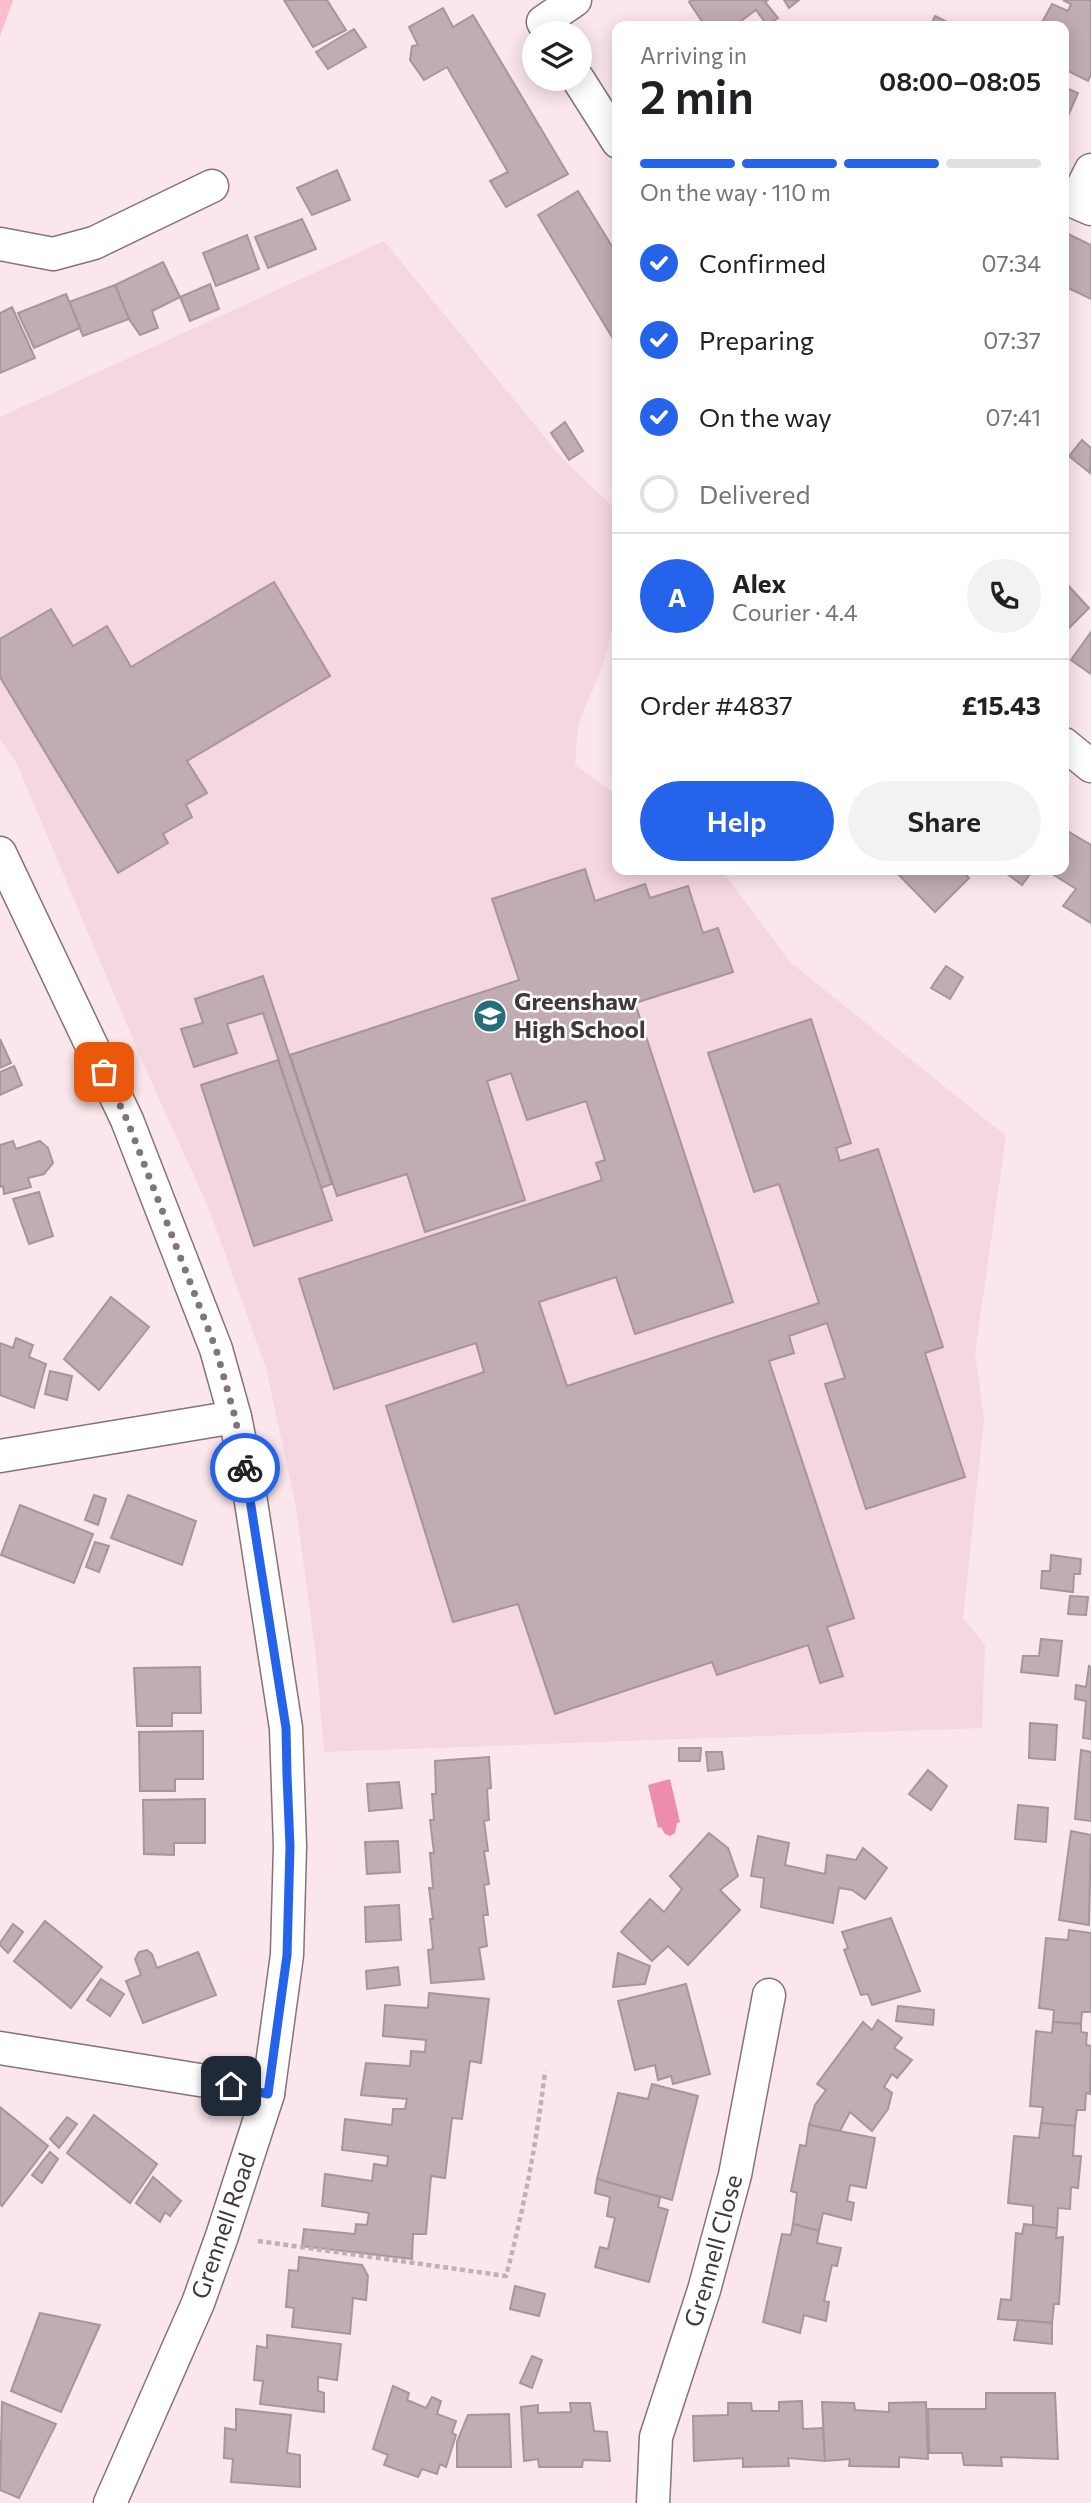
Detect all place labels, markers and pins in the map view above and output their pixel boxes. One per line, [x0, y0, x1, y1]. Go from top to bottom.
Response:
place label: Greenshaw High School [514, 986, 646, 1043]
school or university icon: Greenshaw High School [471, 997, 509, 1035]
pin [74, 1042, 134, 1102]
pin [201, 2056, 261, 2116]

